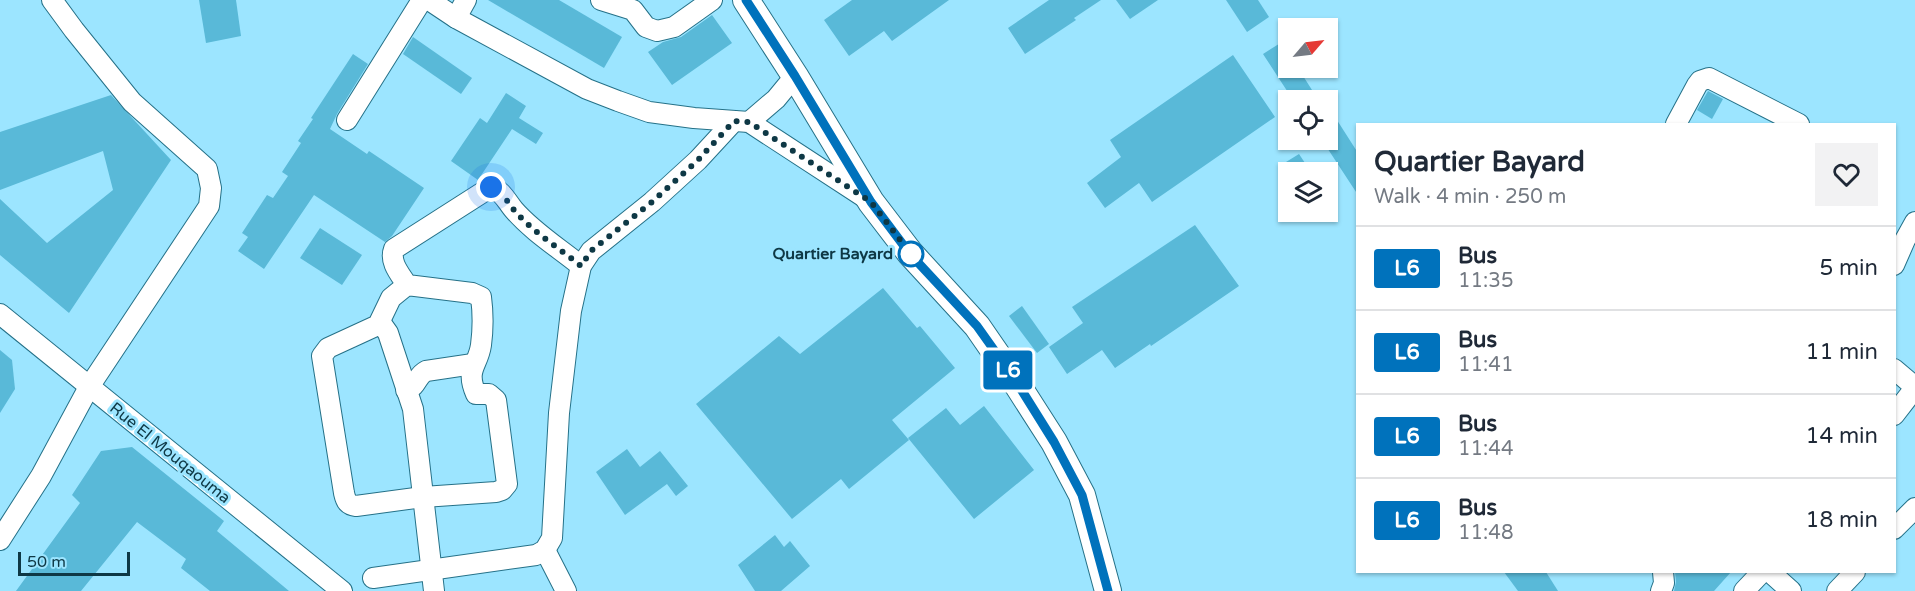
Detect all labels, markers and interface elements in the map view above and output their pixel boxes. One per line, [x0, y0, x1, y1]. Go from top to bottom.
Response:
north arrow [1278, 18, 1338, 78]
map controls [1278, 18, 1338, 222]
button: locate [1278, 90, 1338, 150]
button: heart [1815, 143, 1878, 206]
text: Quartier Bayard [1374, 145, 1585, 179]
button: layers [1278, 162, 1338, 222]
your location [476, 172, 506, 202]
text: Walk · 4 min · 250 m [1374, 185, 1566, 209]
marker: Quartier Bayard [898, 241, 924, 267]
text: Bus [1458, 243, 1497, 269]
place label: Quartier Bayard [772, 244, 893, 264]
text: 5 min [1819, 255, 1878, 281]
text: L6 [1394, 256, 1420, 281]
text: 11:35 [1458, 269, 1513, 293]
text: Bus [1458, 327, 1497, 353]
text: 11 min [1806, 339, 1878, 365]
text: L6 [1394, 340, 1420, 365]
line badge: L6 [981, 350, 1035, 389]
text: 11:41 [1458, 353, 1513, 377]
text: L6 [995, 358, 1021, 383]
street label: Rue El Mouqaouma [106, 398, 234, 508]
text: Bus [1458, 411, 1497, 437]
text: 14 min [1806, 423, 1878, 449]
text: L6 [1394, 424, 1420, 449]
text: 11:44 [1458, 437, 1513, 461]
text: Bus [1458, 495, 1497, 521]
text: 18 min [1806, 507, 1878, 533]
text: L6 [1394, 508, 1420, 533]
text: 11:48 [1458, 521, 1513, 545]
scale bar [18, 549, 130, 576]
text: 50 m [27, 552, 66, 572]

